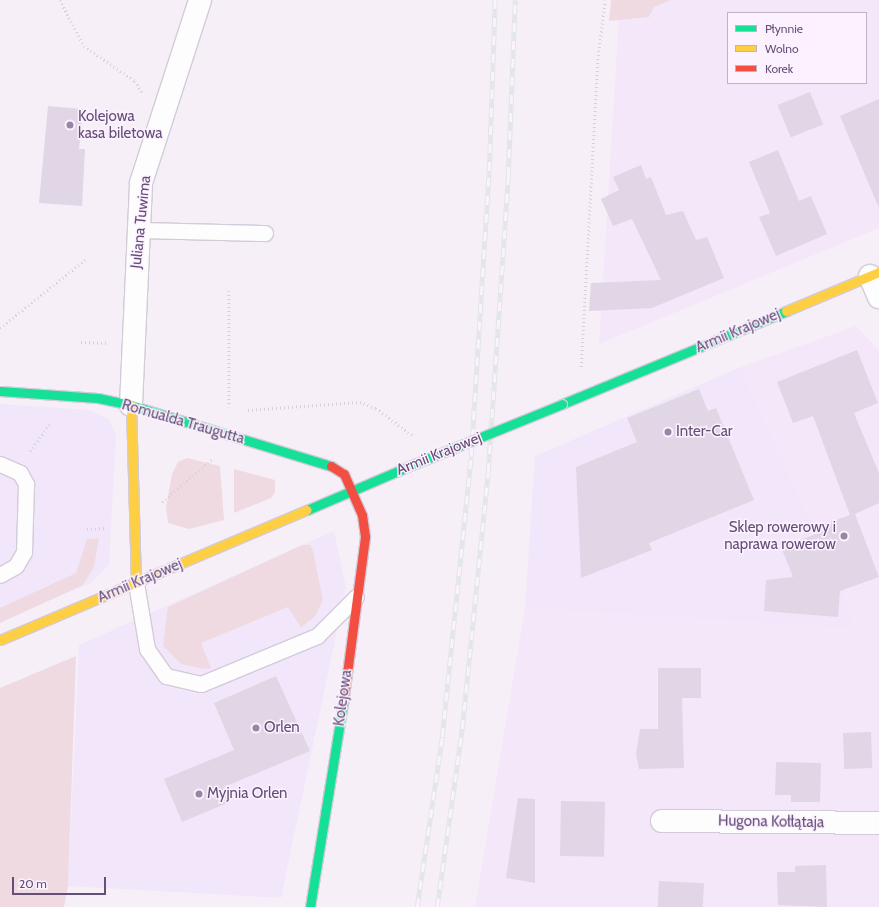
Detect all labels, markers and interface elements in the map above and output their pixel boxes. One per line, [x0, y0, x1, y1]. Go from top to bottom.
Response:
legend [727, 12, 867, 84]
text: Płynnie [765, 21, 803, 36]
text: Wolno [765, 41, 799, 56]
text: Korek [765, 61, 793, 76]
place label: Kolejowa kasa biletowa [78, 107, 162, 142]
marker: Kolejowa kasa biletowa [65, 120, 75, 130]
street label: Juliana Tuwima [127, 175, 155, 269]
street label: Armii Krajowej [693, 305, 783, 357]
street label: Romualda Traugutta [120, 396, 246, 448]
place label: Inter-Car [676, 423, 733, 441]
marker: Inter-Car [663, 427, 673, 437]
street label: Armii Krajowej [394, 429, 484, 479]
place label: Sklep rowerowy i naprawa rowerow [724, 518, 836, 553]
marker: Sklep rowerowy i naprawa rowerow [839, 531, 849, 541]
street label: Armii Krajowej [95, 555, 185, 607]
street label: Kolejowa [330, 669, 356, 727]
place label: Orlen [264, 719, 300, 737]
marker: Orlen [251, 723, 261, 733]
place label: Myjnia Orlen [207, 785, 287, 803]
marker: Myjnia Orlen [194, 789, 204, 799]
street label: Hugona Kołłątaja [718, 812, 824, 832]
scale bar [14, 869, 108, 895]
text: 20 m [19, 876, 47, 891]

